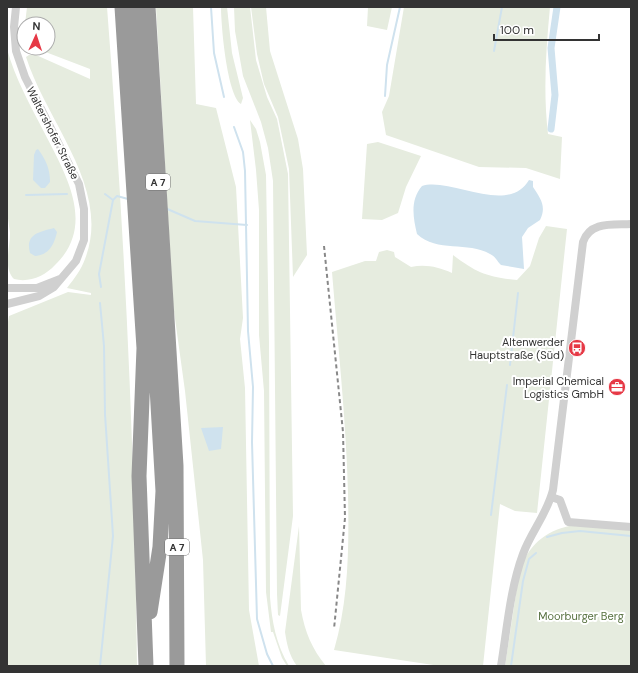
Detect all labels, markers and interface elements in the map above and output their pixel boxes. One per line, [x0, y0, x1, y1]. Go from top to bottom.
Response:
north arrow [16, 16, 56, 56]
scale bar [494, 16, 599, 42]
text: N [32, 19, 41, 33]
text: 100 m [500, 22, 534, 38]
street label: Waltershofer Straße [24, 84, 82, 182]
road number: A 7 [146, 174, 170, 190]
place label: Altenwerder Hauptstraße (Süd) [470, 335, 564, 362]
bus stop icon: Altenwerder Hauptstraße (Süd) [567, 338, 587, 358]
place label: Imperial Chemical Logistics GmbH [513, 374, 604, 401]
office icon: Imperial Chemical Logistics GmbH [607, 377, 627, 397]
road number: A 7 [165, 539, 189, 555]
park label: Moorburger Berg [538, 609, 624, 623]

